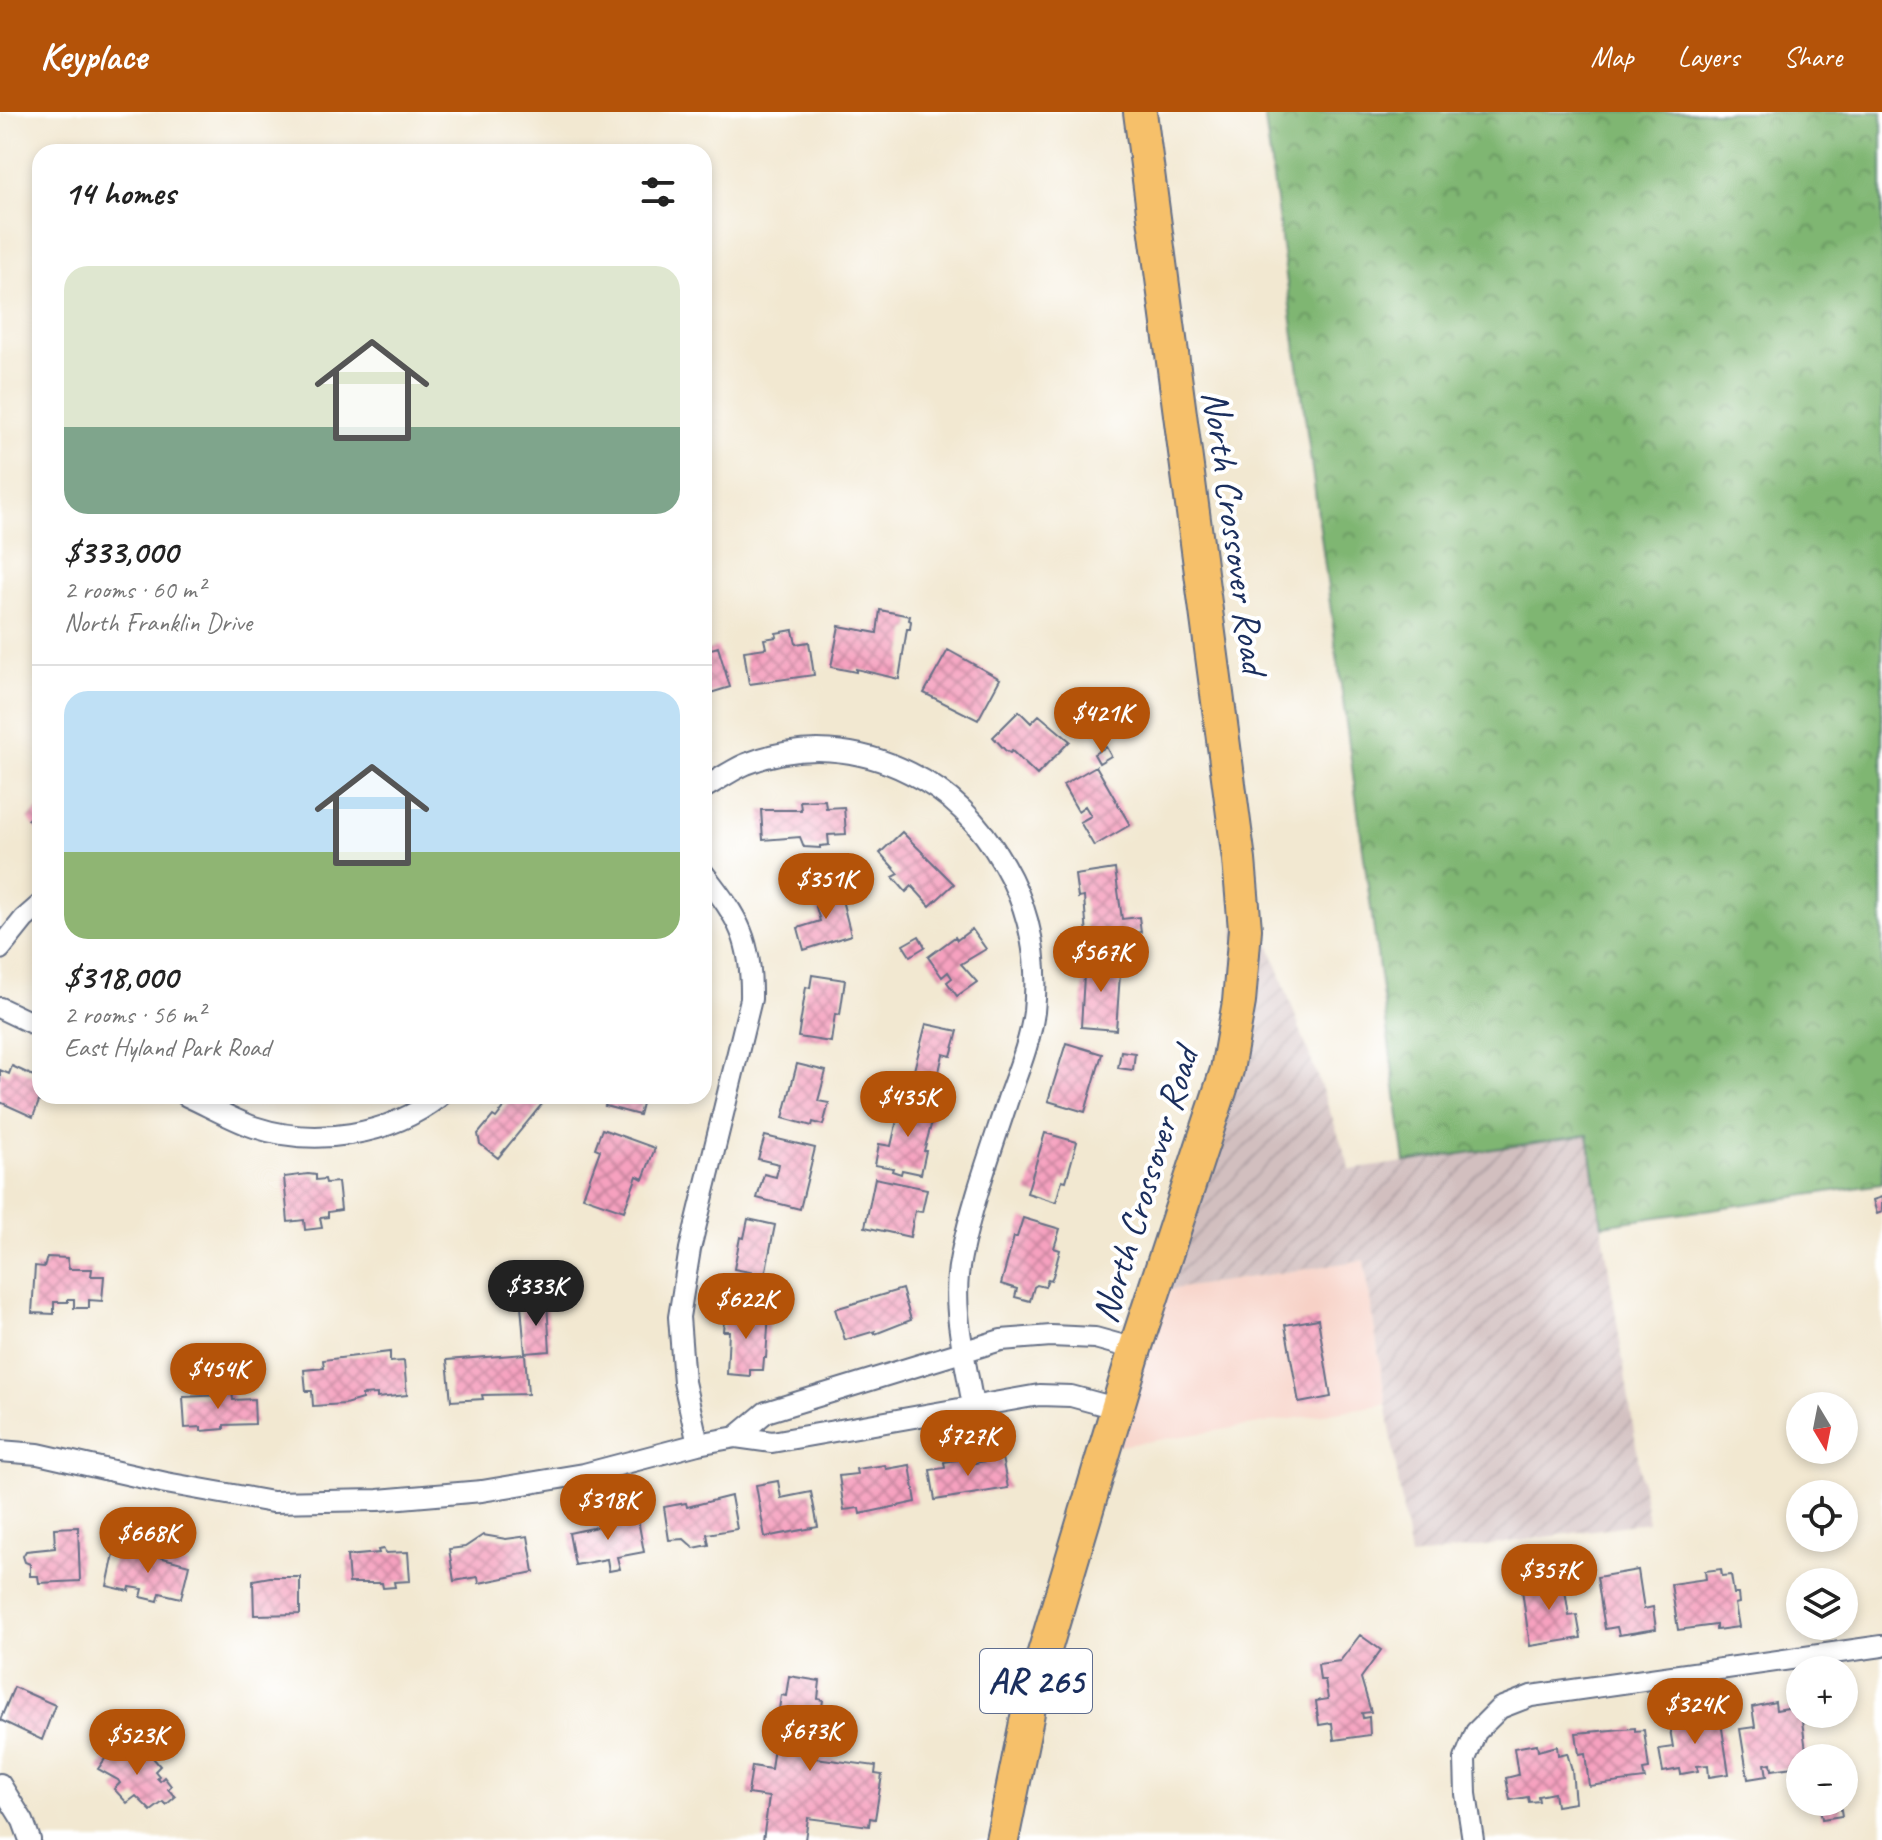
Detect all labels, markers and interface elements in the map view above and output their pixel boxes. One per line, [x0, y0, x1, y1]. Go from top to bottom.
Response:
text: Keyplace [40, 33, 147, 80]
text: Map [1591, 39, 1634, 74]
text: Layers [1678, 39, 1739, 74]
text: Share [1783, 39, 1842, 74]
icon: filters [636, 170, 680, 214]
text: 14 homes [64, 171, 175, 214]
icon: home [300, 318, 444, 462]
street label: North Crossover Road [1192, 388, 1279, 681]
text: $333,000 [64, 530, 178, 573]
text: 2 rooms · 60 m² [64, 573, 205, 606]
text: North Franklin Drive [64, 606, 252, 639]
pin: $421K [1046, 687, 1158, 755]
text: $421K [1072, 696, 1132, 729]
icon: home [300, 743, 444, 887]
pin: $351K [770, 853, 882, 921]
text: $351K [796, 862, 856, 895]
pin: $567K [1045, 926, 1157, 994]
text: $567K [1071, 935, 1131, 968]
text: $318,000 [64, 955, 178, 998]
text: 2 rooms · 56 m² [64, 998, 205, 1031]
text: East Hyland Park Road [64, 1031, 270, 1064]
street label: North Crossover Road [1081, 1037, 1211, 1328]
pin: $435K [852, 1071, 964, 1139]
text: $435K [878, 1080, 938, 1113]
pin: $333K [480, 1260, 592, 1328]
text: $333K [506, 1269, 566, 1302]
pin: $622K [690, 1273, 802, 1341]
text: $622K [716, 1282, 776, 1315]
pin: $454K [162, 1343, 274, 1411]
text: $454K [188, 1352, 248, 1385]
north arrow [1786, 1392, 1858, 1464]
map controls [1786, 1392, 1858, 1816]
pin: $727K [912, 1410, 1024, 1478]
text: $727K [938, 1419, 998, 1452]
pin: $318K [552, 1474, 664, 1542]
button: locate [1786, 1480, 1858, 1552]
text: $318K [578, 1483, 638, 1516]
pin: $668K [92, 1507, 204, 1575]
text: $668K [117, 1516, 179, 1549]
pin: $357K [1493, 1544, 1605, 1612]
text: $357K [1519, 1553, 1579, 1586]
button: layers [1786, 1568, 1858, 1640]
road number: AR 265 [980, 1649, 1092, 1713]
button: + [1786, 1656, 1858, 1728]
pin: $324K [1639, 1678, 1751, 1746]
text: $324K [1665, 1687, 1725, 1720]
pin: $673K [754, 1705, 866, 1773]
pin: $523K [81, 1709, 193, 1777]
text: $673K [780, 1714, 840, 1747]
text: $523K [107, 1718, 167, 1751]
button: − [1786, 1744, 1858, 1816]

